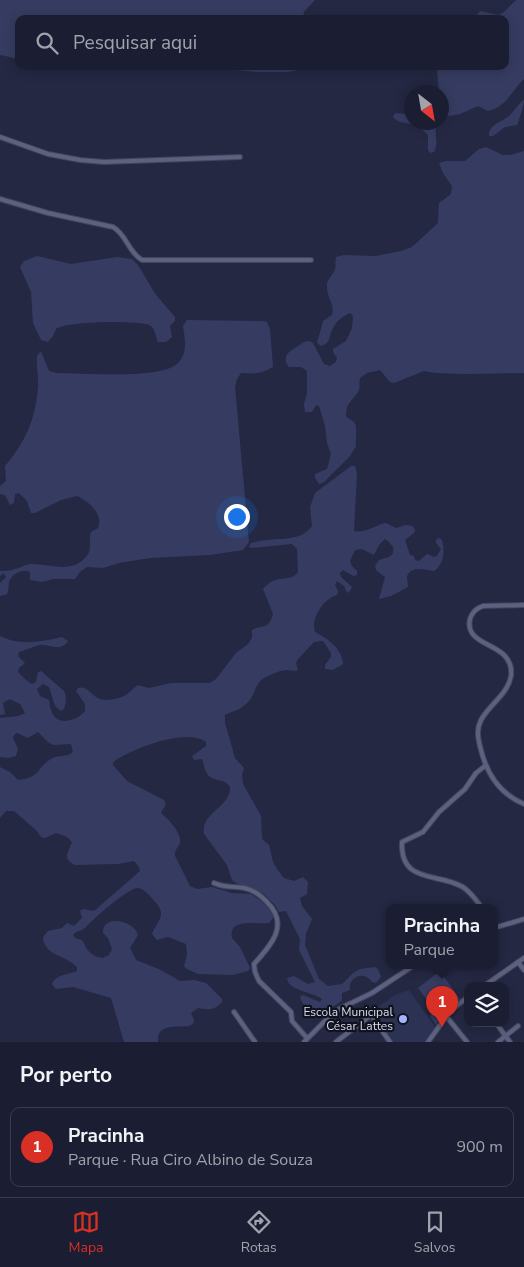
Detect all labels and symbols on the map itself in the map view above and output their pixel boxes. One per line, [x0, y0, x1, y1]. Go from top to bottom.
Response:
north arrow [404, 85, 449, 130]
your location [224, 504, 250, 530]
pin: 1 [426, 986, 458, 1027]
place label: Escola Municipal César Lattes [303, 1004, 393, 1034]
marker: Escola Municipal César Lattes [397, 1013, 409, 1025]

